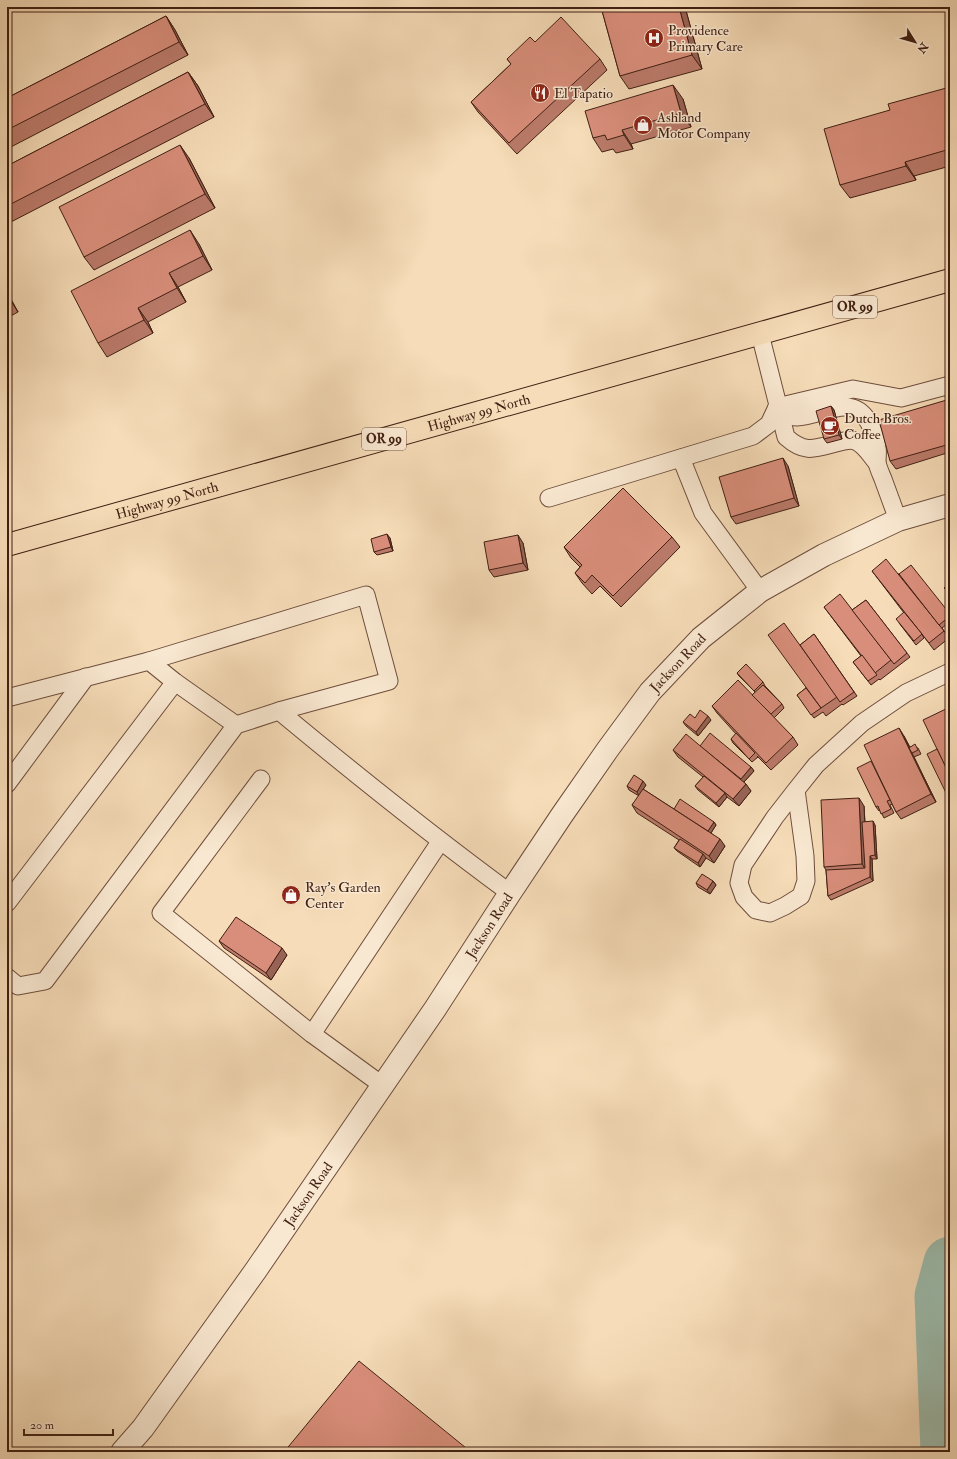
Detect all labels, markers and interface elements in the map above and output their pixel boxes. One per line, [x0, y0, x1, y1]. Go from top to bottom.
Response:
place label: Providence Primary Care [668, 22, 743, 56]
north arrow [895, 22, 935, 62]
hospital icon: Providence Primary Care [643, 27, 665, 49]
text: N [914, 39, 931, 56]
restaurant icon: El Tapatio [529, 82, 551, 104]
place label: El Tapatio [554, 85, 613, 103]
place label: Ashland Motor Company [656, 109, 751, 143]
shop icon: Ashland Motor Company [632, 114, 654, 136]
road number: OR 99 [833, 296, 877, 318]
street label: Highway 99 North [425, 390, 533, 435]
place label: Dutch Bros. Coffee [844, 410, 912, 443]
cafe icon: Dutch Bros. Coffee [819, 415, 841, 437]
road number: OR 99 [362, 428, 406, 450]
street label: Highway 99 North [113, 477, 221, 523]
street label: Jackson Road [645, 630, 709, 696]
place label: Ray's Garden Center [305, 879, 381, 912]
shop icon: Ray's Garden Center [280, 884, 302, 906]
street label: Jackson Road [461, 890, 516, 962]
street label: Jackson Road [279, 1159, 336, 1231]
scale bar [24, 1411, 113, 1437]
text: 20 m [30, 1418, 55, 1433]

